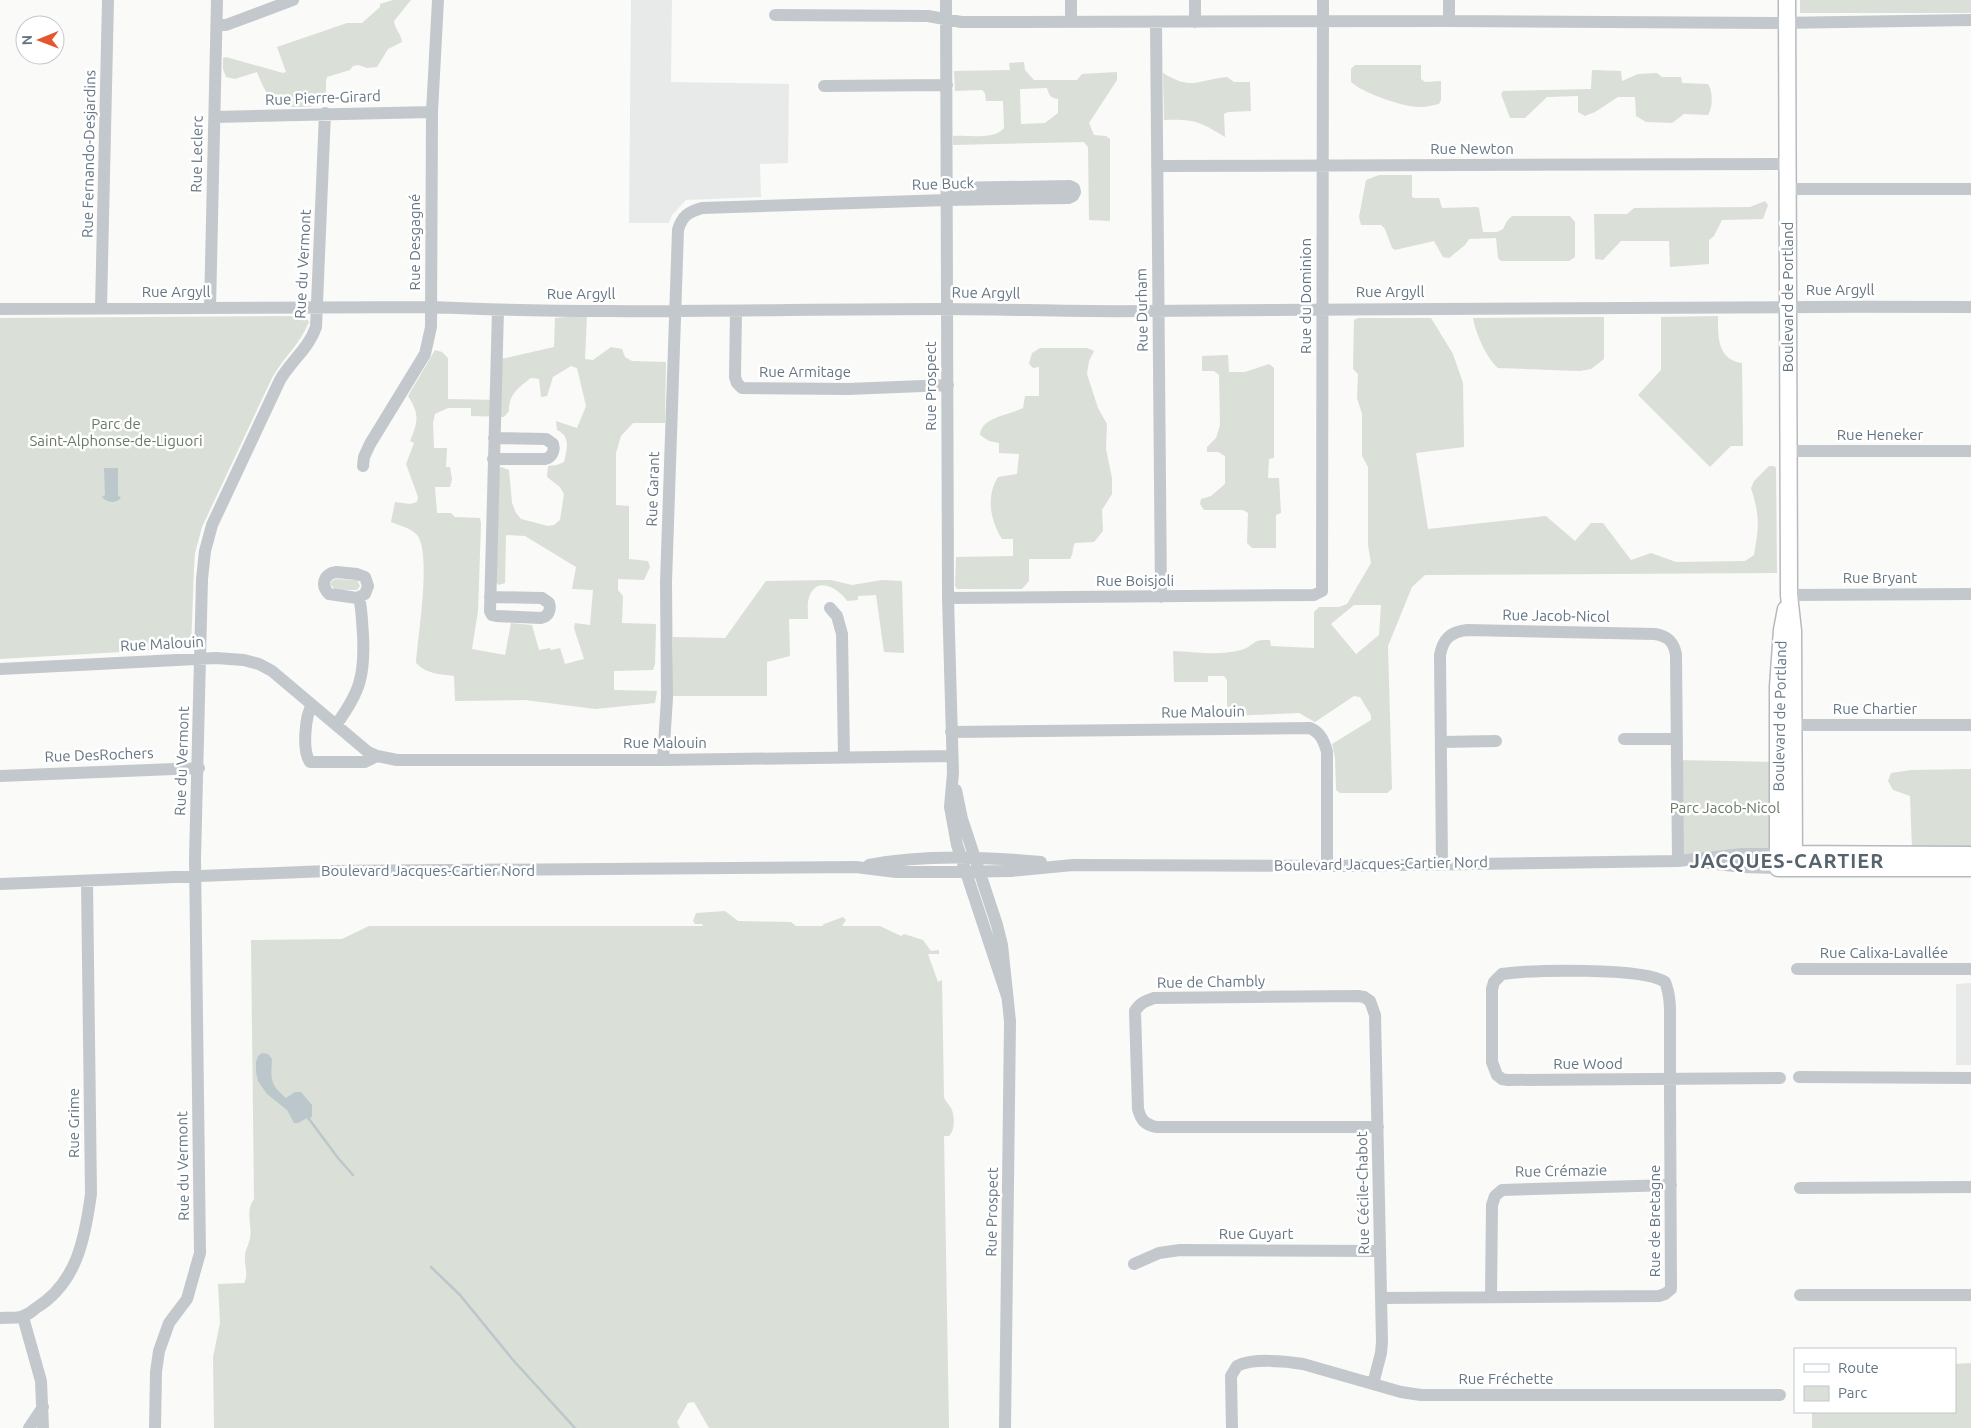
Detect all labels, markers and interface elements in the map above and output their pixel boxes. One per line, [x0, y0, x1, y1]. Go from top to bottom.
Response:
north arrow [15, 15, 65, 65]
text: N [19, 35, 35, 46]
street label: Rue Fernando-Desjardins [79, 70, 98, 238]
street label: Rue Pierre-Girard [265, 87, 381, 108]
street label: Rue Leclerc [187, 115, 206, 193]
street label: Rue Newton [1430, 140, 1514, 157]
street label: Rue Buck [912, 174, 975, 193]
street label: Rue Desgagné [406, 194, 423, 290]
street label: Rue du Vermont [291, 209, 314, 319]
street label: Boulevard de Portland [1779, 222, 1796, 372]
street label: Rue du Dominion [1297, 238, 1314, 354]
street label: Rue Durham [1132, 268, 1151, 352]
street label: Rue Argyll [1806, 281, 1874, 298]
street label: Rue Argyll [142, 283, 210, 300]
street label: Rue Argyll [951, 283, 1021, 302]
street label: Rue Argyll [1356, 283, 1424, 300]
street label: Rue Argyll [547, 285, 615, 302]
street label: Rue Prospect [922, 341, 939, 431]
street label: Rue Armitage [759, 363, 851, 380]
park label: Parc de Saint-Alphonse-de-Liguori [29, 415, 203, 449]
street label: Rue Heneker [1837, 426, 1924, 443]
street label: Rue Garant [643, 451, 662, 527]
street label: Rue Bryant [1843, 569, 1917, 586]
street label: Rue Boisjoli [1096, 572, 1174, 589]
street label: Rue Jacob-Nicol [1502, 606, 1610, 625]
street label: Rue Malouin [120, 633, 204, 654]
street label: Boulevard de Portland [1770, 641, 1789, 791]
street label: Rue Chartier [1833, 700, 1917, 717]
street label: Rue Malouin [1161, 702, 1245, 721]
street label: Rue du Vermont [171, 706, 192, 816]
street label: Rue Malouin [623, 734, 707, 751]
street label: Rue DesRochers [44, 744, 154, 765]
park label: Parc Jacob-Nicol [1670, 799, 1780, 816]
district label: JACQUES-CARTIER [1690, 849, 1884, 872]
street label: Boulevard Jacques-Cartier Nord [1274, 853, 1488, 874]
street label: Boulevard Jacques-Cartier Nord [321, 862, 535, 879]
street label: Rue Calixa-Lavallée [1820, 944, 1948, 961]
street label: Rue de Chambly [1157, 972, 1265, 991]
street label: Rue Wood [1553, 1055, 1623, 1072]
street label: Rue Grime [65, 1088, 82, 1158]
street label: Rue du Vermont [173, 1111, 192, 1221]
street label: Rue Cécile-Chabot [1353, 1131, 1372, 1255]
street label: Rue Crémazie [1515, 1161, 1607, 1180]
street label: Rue de Bretagne [1646, 1165, 1663, 1277]
street label: Rue Prospect [982, 1167, 1001, 1257]
street label: Rue Guyart [1219, 1225, 1293, 1242]
legend [1794, 1348, 1956, 1413]
text: Route [1838, 1359, 1879, 1376]
street label: Rue Fréchette [1458, 1370, 1554, 1387]
text: Parc [1838, 1384, 1867, 1401]

